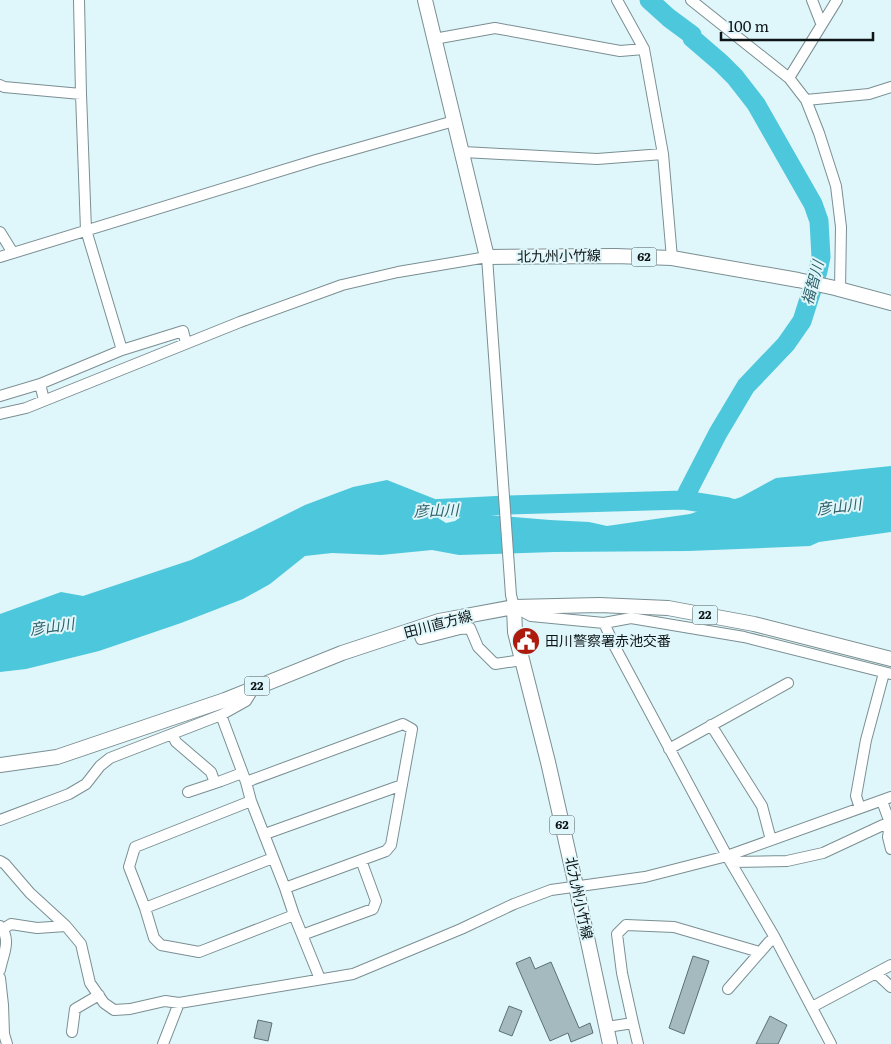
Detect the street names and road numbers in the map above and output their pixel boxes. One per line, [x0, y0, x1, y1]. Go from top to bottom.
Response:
street label: 北九州小竹線 [517, 244, 601, 266]
road number: 62 [632, 248, 656, 266]
street label: 田川直方線 [401, 604, 474, 642]
road number: 22 [692, 606, 718, 624]
road number: 22 [244, 676, 270, 696]
road number: 62 [550, 816, 574, 834]
street label: 北九州小竹線 [561, 855, 598, 941]

